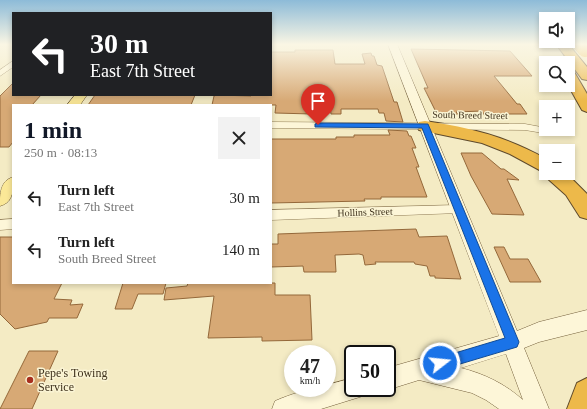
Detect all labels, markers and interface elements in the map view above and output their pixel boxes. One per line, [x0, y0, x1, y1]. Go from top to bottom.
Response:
map controls [539, 12, 575, 180]
button: sound [539, 12, 575, 48]
icon: left [24, 28, 76, 80]
text: 30 m [90, 28, 148, 59]
button: search [539, 56, 575, 92]
text: East 7th Street [90, 61, 195, 81]
pin [301, 84, 335, 125]
icon: arrive [307, 90, 329, 112]
button: + [539, 100, 575, 136]
street label: South Breed Street [432, 109, 508, 121]
text: 1 min [24, 117, 82, 143]
button: close [218, 117, 260, 159]
button: − [539, 144, 575, 180]
text: 250 m · 08:13 [24, 145, 97, 160]
text: Turn left [58, 182, 115, 198]
icon: left [24, 187, 46, 209]
text: 30 m [230, 190, 260, 206]
text: East 7th Street [58, 199, 134, 214]
street label: Hollins Street [337, 206, 393, 218]
text: Turn left [58, 234, 115, 250]
icon: left [24, 239, 46, 261]
text: 140 m [222, 242, 260, 258]
text: South Breed Street [58, 251, 156, 266]
position arrow [419, 342, 461, 384]
speed limit sign: 50 [344, 345, 396, 397]
text: 47 [300, 355, 320, 377]
place label: Pepe's Towing Service [38, 366, 107, 394]
marker: Pepe's Towing Service [25, 375, 35, 385]
text: km/h [300, 375, 320, 386]

